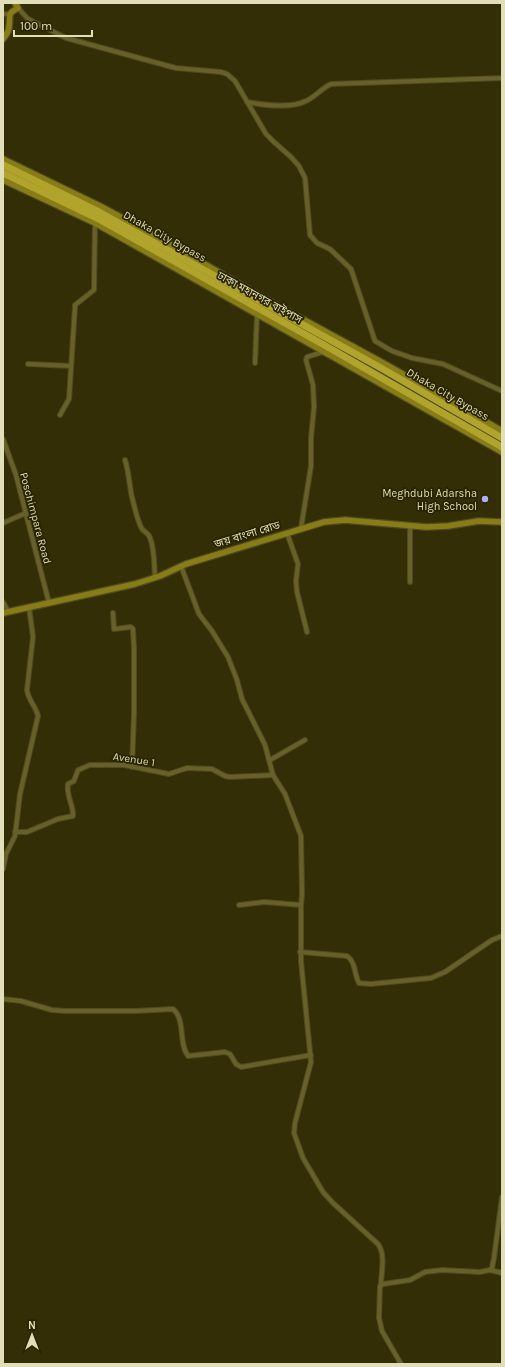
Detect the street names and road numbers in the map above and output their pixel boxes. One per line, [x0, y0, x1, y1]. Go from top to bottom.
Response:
street label: Dhaka City Bypass [121, 208, 209, 265]
street label: ঢাকা মহানগর বাইপাস [214, 268, 304, 326]
street label: Dhaka City Bypass [404, 366, 491, 423]
street label: Poschimpara Road [17, 471, 54, 565]
street label: জয় বাংলা রোড [212, 518, 282, 551]
street label: Avenue 1 [112, 750, 156, 769]

